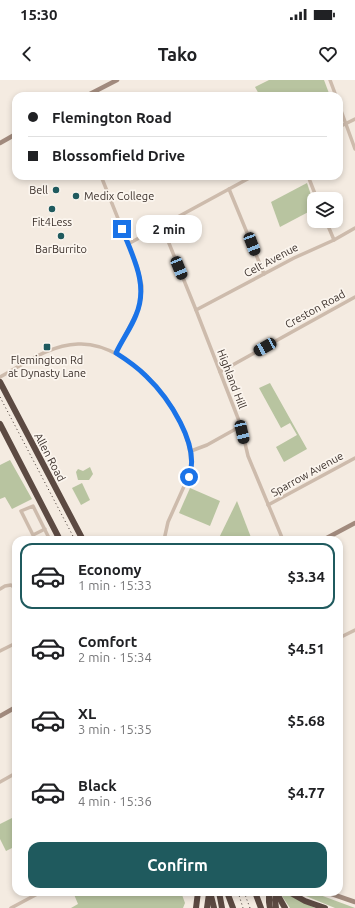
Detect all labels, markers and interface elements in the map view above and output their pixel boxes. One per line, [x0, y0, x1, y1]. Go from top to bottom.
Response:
text: 15:30 [20, 6, 58, 23]
icon: back [16, 43, 38, 65]
icon: heart [317, 43, 339, 65]
text: Tako [158, 44, 197, 64]
text: Flemington Road [52, 109, 172, 126]
text: Blossomfield Drive [52, 147, 185, 164]
place label: Bell [29, 184, 48, 196]
marker: Bell [51, 185, 61, 195]
place label: Medix College [84, 190, 154, 202]
marker: Medix College [71, 191, 81, 201]
map controls [307, 192, 343, 228]
button: layers [307, 192, 343, 228]
marker: Fit4Less [47, 204, 57, 214]
callout: 2 min [136, 215, 202, 243]
place label: Fit4Less [32, 216, 72, 228]
route end [113, 220, 131, 238]
text: 2 min [153, 222, 185, 236]
marker: BarBurrito [56, 231, 66, 241]
car [242, 231, 262, 257]
street label: Celt Avenue [242, 241, 300, 279]
place label: BarBurrito [35, 243, 87, 255]
car [169, 255, 189, 281]
street label: Creston Road [283, 288, 347, 330]
car [252, 336, 278, 358]
marker: Flemington Rd at Dynasty Lane [42, 342, 52, 352]
street label: Highland Hill [215, 348, 249, 411]
place label: Flemington Rd at Dynasty Lane [8, 354, 86, 379]
car [233, 419, 251, 445]
street label: Allen Road [32, 431, 68, 483]
street label: Sparrow Avenue [269, 449, 345, 499]
route start [180, 468, 198, 486]
icon: car [30, 558, 66, 594]
text: Economy [78, 561, 142, 578]
text: $3.34 [287, 568, 325, 585]
text: 1 min · 15:33 [78, 578, 152, 592]
icon: car [30, 630, 66, 666]
text: Comfort [78, 633, 137, 650]
text: $4.51 [287, 640, 325, 657]
text: 2 min · 15:34 [78, 650, 152, 664]
icon: car [30, 702, 66, 738]
text: XL [78, 705, 96, 722]
text: $5.68 [287, 712, 325, 729]
text: 3 min · 15:35 [78, 722, 152, 736]
icon: car [30, 774, 66, 810]
text: Black [78, 777, 117, 794]
text: $4.77 [287, 784, 325, 801]
text: 4 min · 15:36 [78, 794, 152, 808]
button: Confirm [28, 842, 327, 888]

